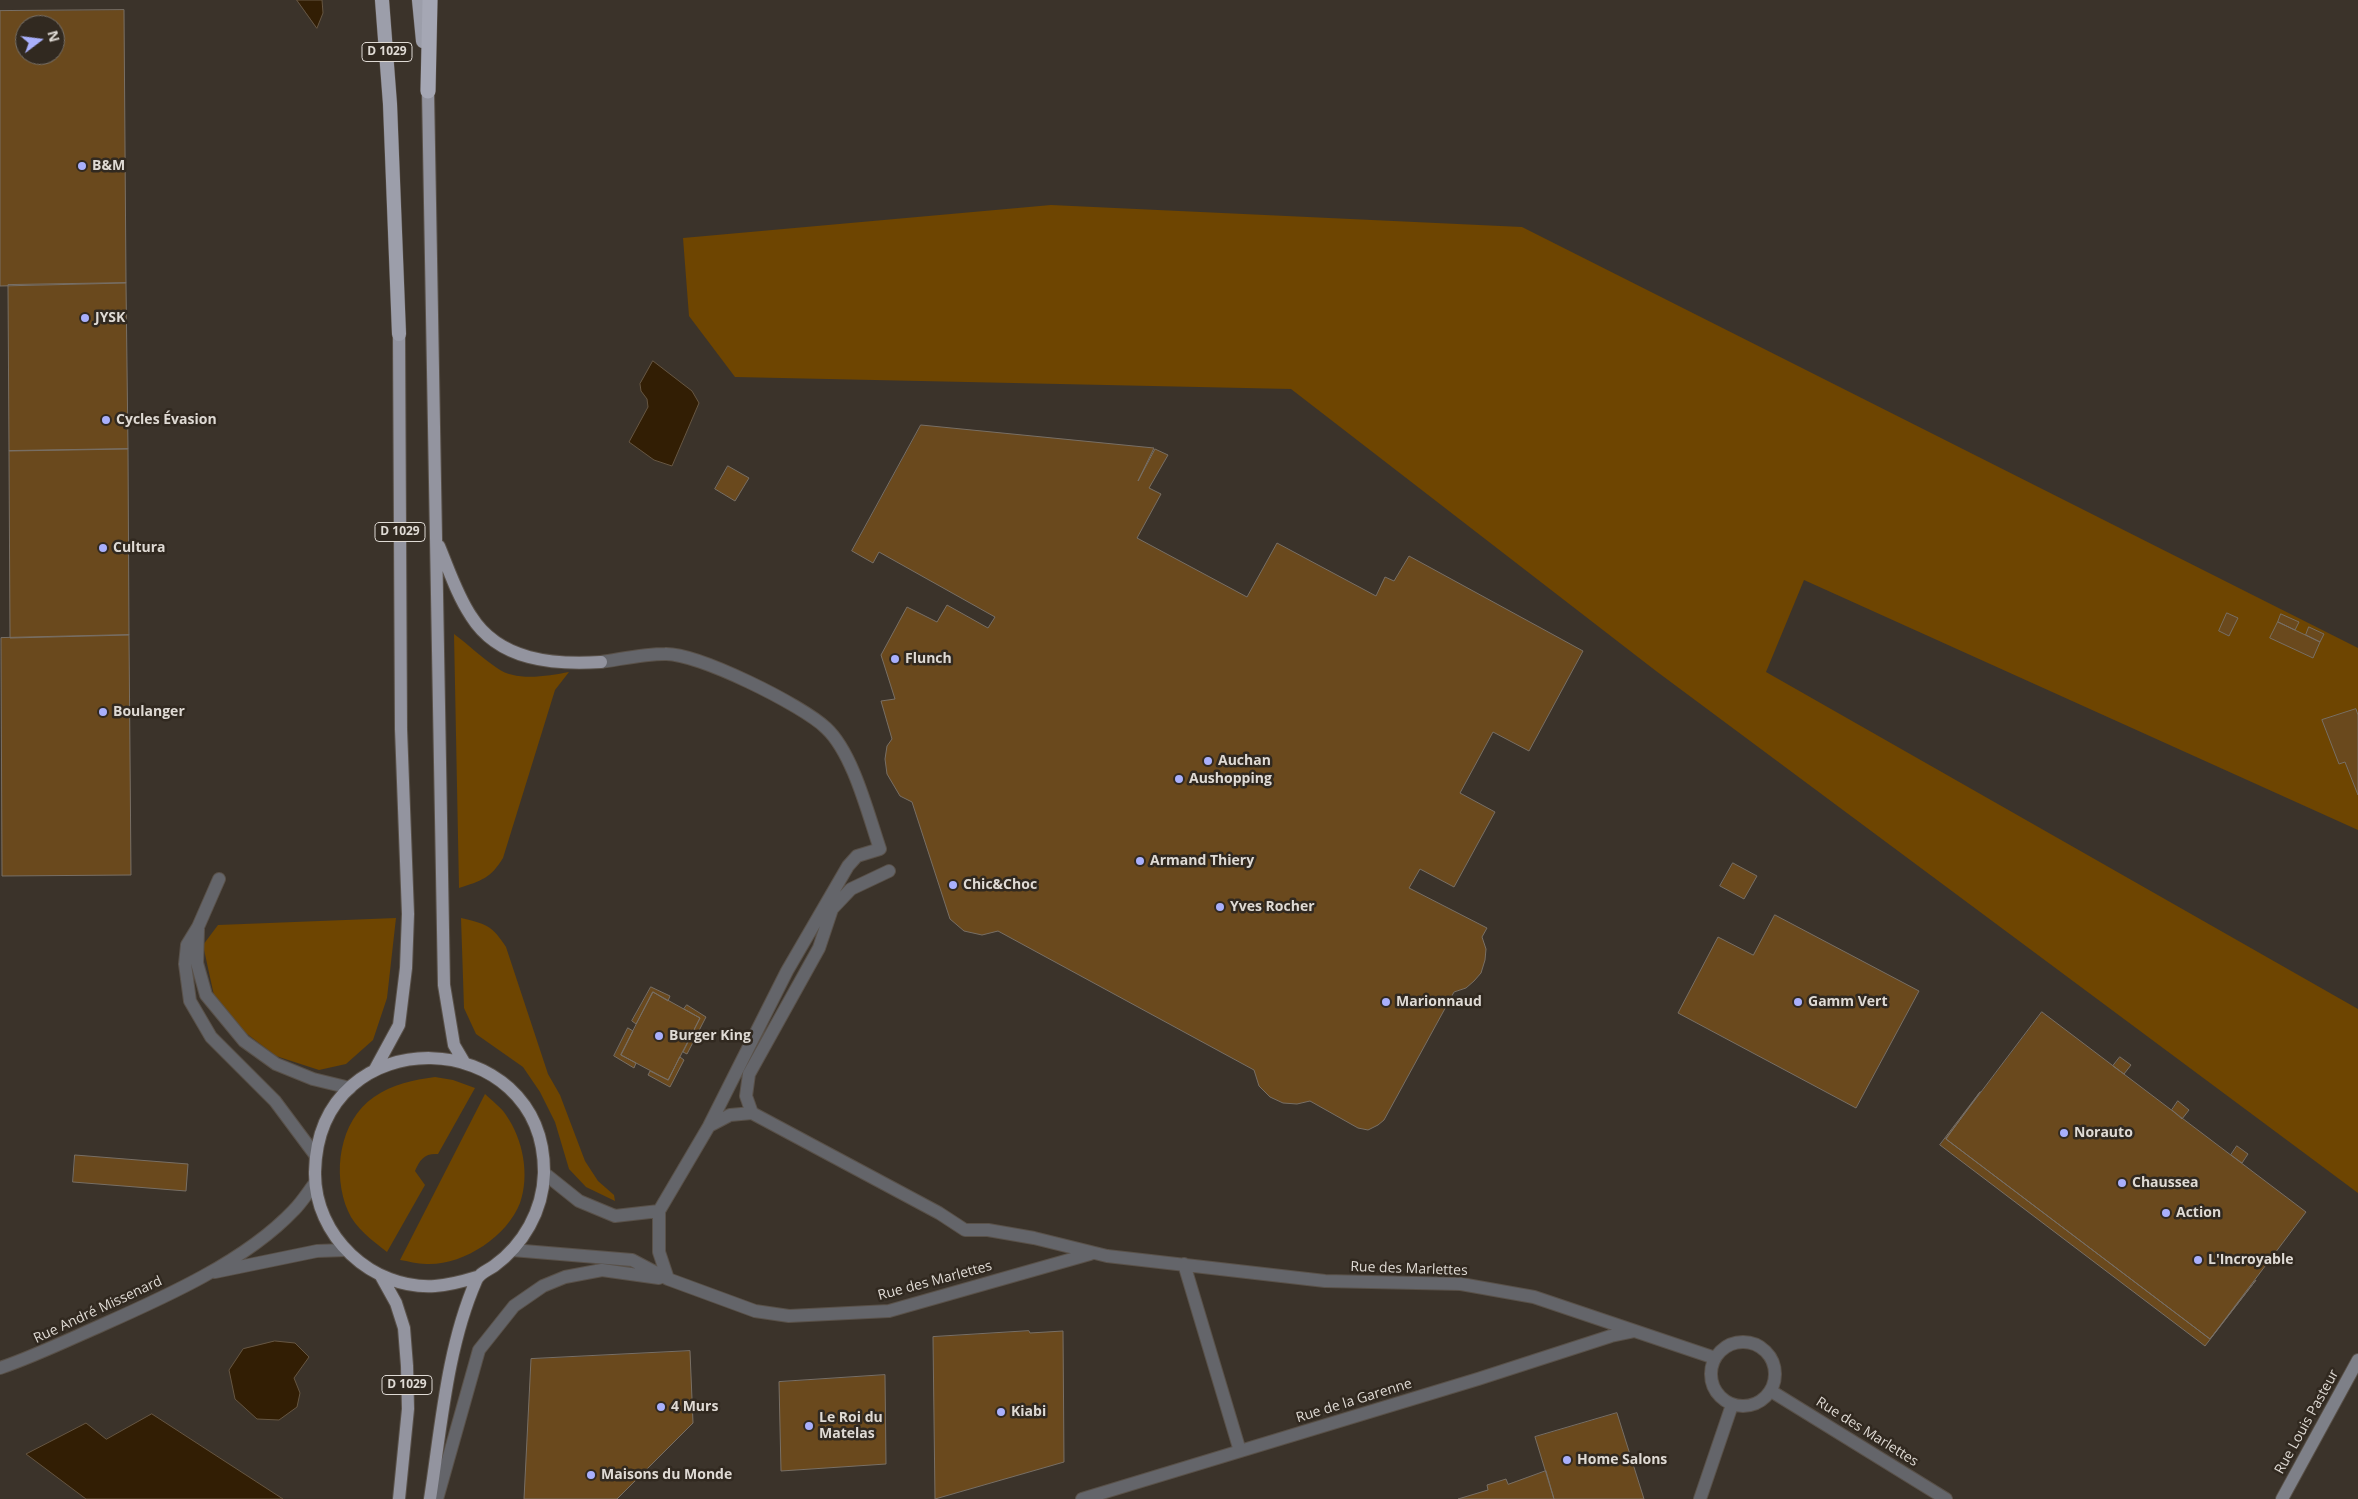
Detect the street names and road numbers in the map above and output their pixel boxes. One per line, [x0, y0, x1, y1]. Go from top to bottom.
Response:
road number: D 1029 [362, 42, 412, 62]
road number: D 1029 [375, 522, 425, 542]
street label: Rue des Marlettes [876, 1258, 994, 1304]
street label: Rue des Marlettes [1350, 1259, 1468, 1279]
street label: Rue André Missenard [31, 1273, 165, 1347]
street label: Rue Louis Pasteur [2271, 1367, 2343, 1477]
street label: Rue de la Garenne [1294, 1375, 1414, 1427]
road number: D 1029 [382, 1376, 432, 1394]
street label: Rue des Marlettes [1813, 1394, 1921, 1470]

